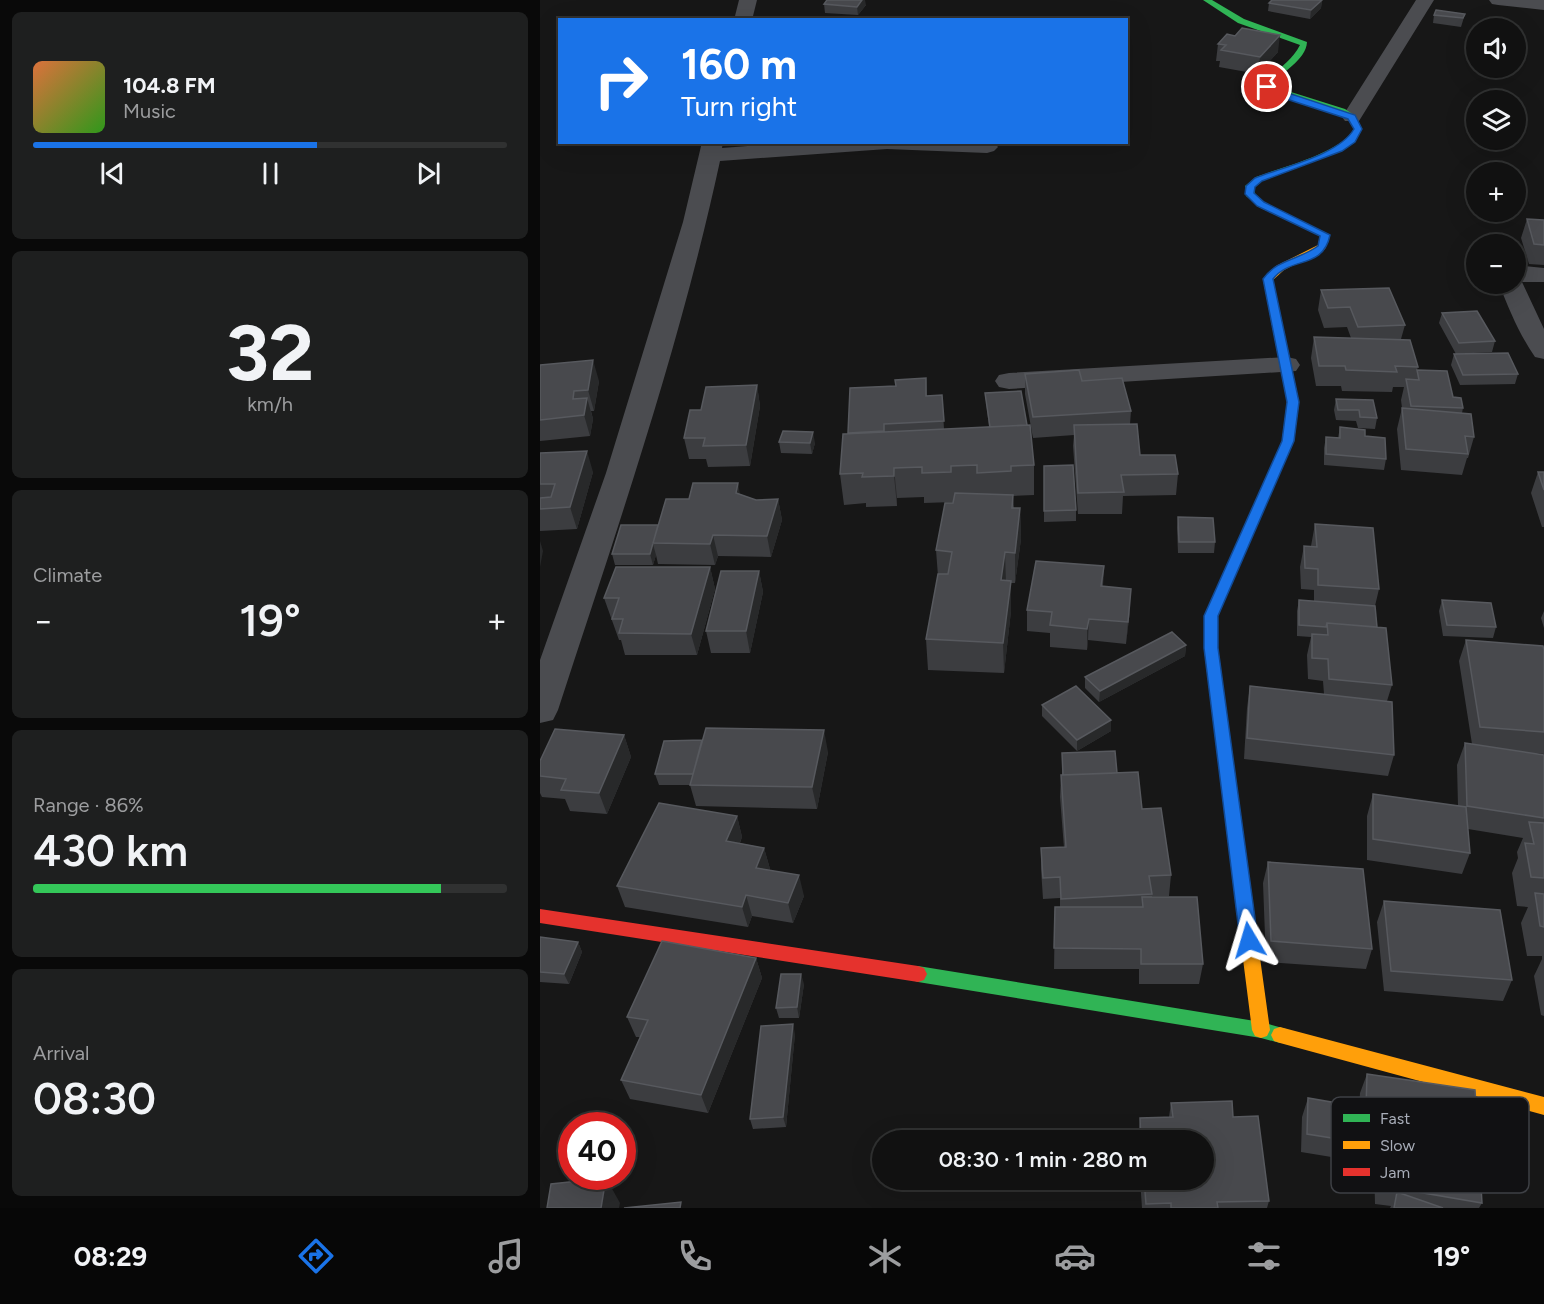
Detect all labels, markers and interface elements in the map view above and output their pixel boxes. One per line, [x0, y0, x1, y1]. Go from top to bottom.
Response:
map controls [1466, 18, 1526, 294]
button: sound [1466, 18, 1526, 78]
text: 160 m [681, 39, 797, 90]
icon: right [582, 42, 660, 120]
pin [1241, 61, 1292, 112]
icon: arrive [1250, 70, 1283, 103]
text: 104.8 FM [123, 72, 216, 99]
text: Turn right [681, 90, 797, 123]
button: layers [1466, 90, 1526, 150]
text: Music [123, 99, 176, 123]
icon: previous [96, 157, 129, 190]
icon: pause [254, 157, 287, 190]
icon: next [412, 157, 445, 190]
button: + [1466, 162, 1526, 222]
button: − [1466, 234, 1526, 294]
text: 32 [226, 306, 314, 400]
text: km/h [247, 392, 293, 416]
text: Climate [33, 563, 102, 587]
text: 19° [239, 593, 301, 647]
text: − [33, 601, 54, 640]
text: + [486, 601, 507, 640]
text: Range · 86% [33, 793, 144, 817]
text: 430 km [33, 823, 188, 877]
position arrow [1217, 908, 1281, 972]
text: Arrival [33, 1041, 89, 1065]
text: 08:30 [33, 1071, 156, 1125]
legend [1331, 1097, 1529, 1193]
text: Fast [1380, 1109, 1410, 1128]
speed limit sign: 40 [558, 1112, 636, 1190]
text: Slow [1380, 1136, 1415, 1155]
text: 08:30 · 1 min · 280 m [939, 1146, 1147, 1173]
text: Jam [1380, 1163, 1410, 1182]
icon: directions [295, 1235, 337, 1277]
icon: music [485, 1235, 527, 1277]
icon: phone [674, 1235, 716, 1277]
icon: climate [864, 1235, 906, 1277]
icon: car [1054, 1235, 1096, 1277]
icon: filters [1243, 1235, 1285, 1277]
text: 08:29 [74, 1240, 147, 1273]
text: 19° [1433, 1240, 1470, 1273]

